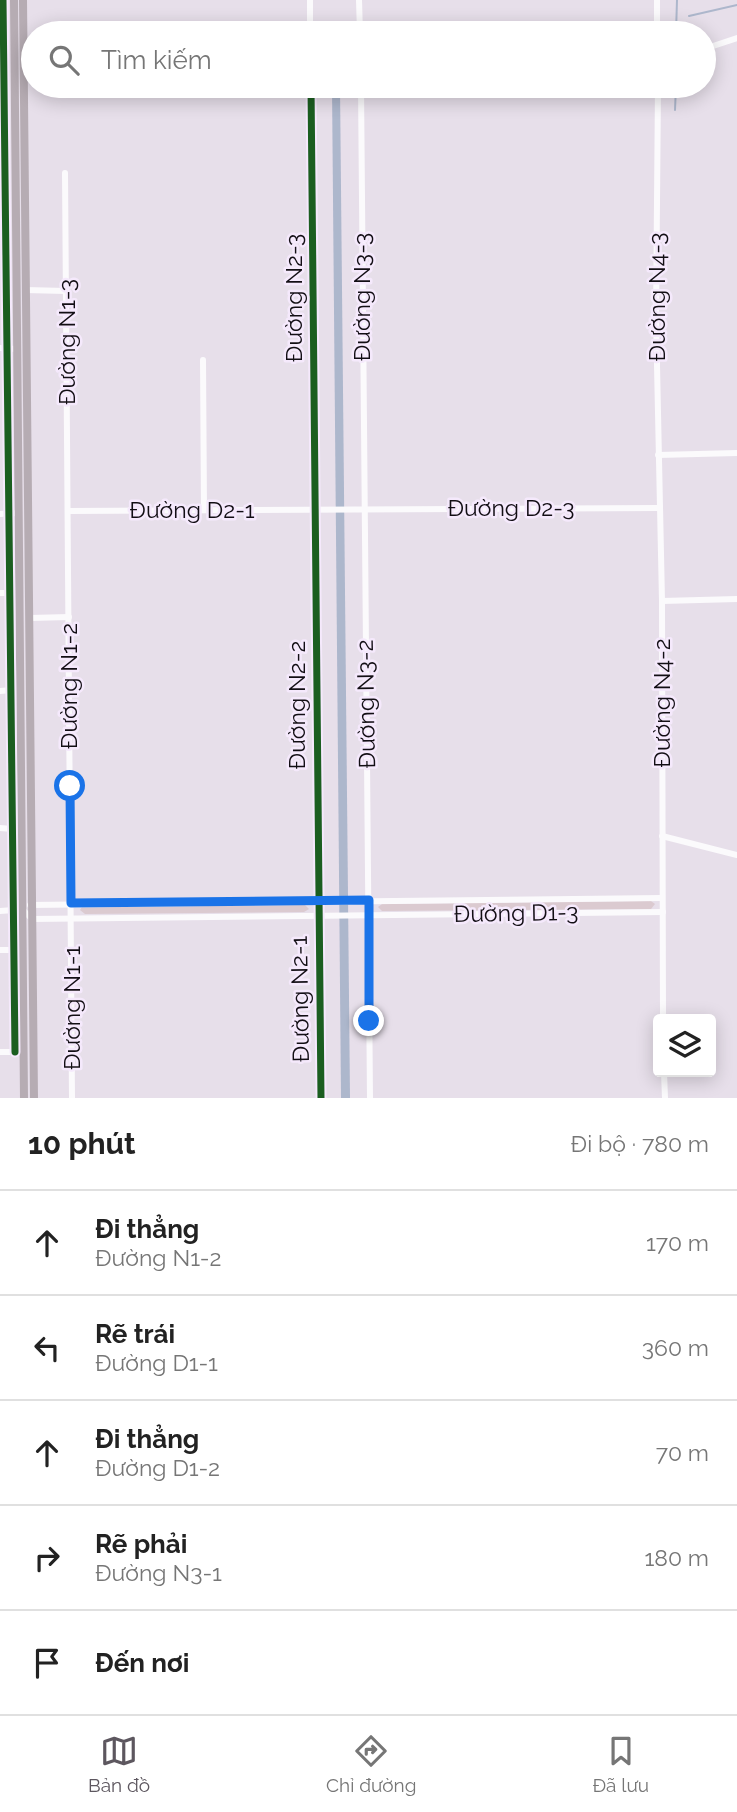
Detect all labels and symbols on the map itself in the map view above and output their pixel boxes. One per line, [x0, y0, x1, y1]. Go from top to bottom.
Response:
street label: Đường N3-3 [348, 233, 375, 361]
street label: Đường N4-3 [643, 233, 670, 361]
street label: Đường N2-3 [280, 234, 307, 362]
street label: Đường N1-3 [53, 279, 80, 405]
street label: Đường D2-3 [447, 494, 575, 521]
street label: Đường D2-1 [129, 496, 255, 523]
street label: Đường N1-2 [55, 623, 82, 749]
street label: Đường N4-2 [648, 638, 675, 768]
street label: Đường N3-2 [351, 639, 380, 769]
street label: Đường N2-2 [283, 641, 310, 769]
route start [54, 770, 85, 801]
street label: Đường D1-3 [453, 898, 579, 927]
street label: Đường N2-1 [285, 935, 314, 1063]
street label: Đường N1-1 [58, 946, 85, 1070]
route end [353, 1005, 384, 1036]

